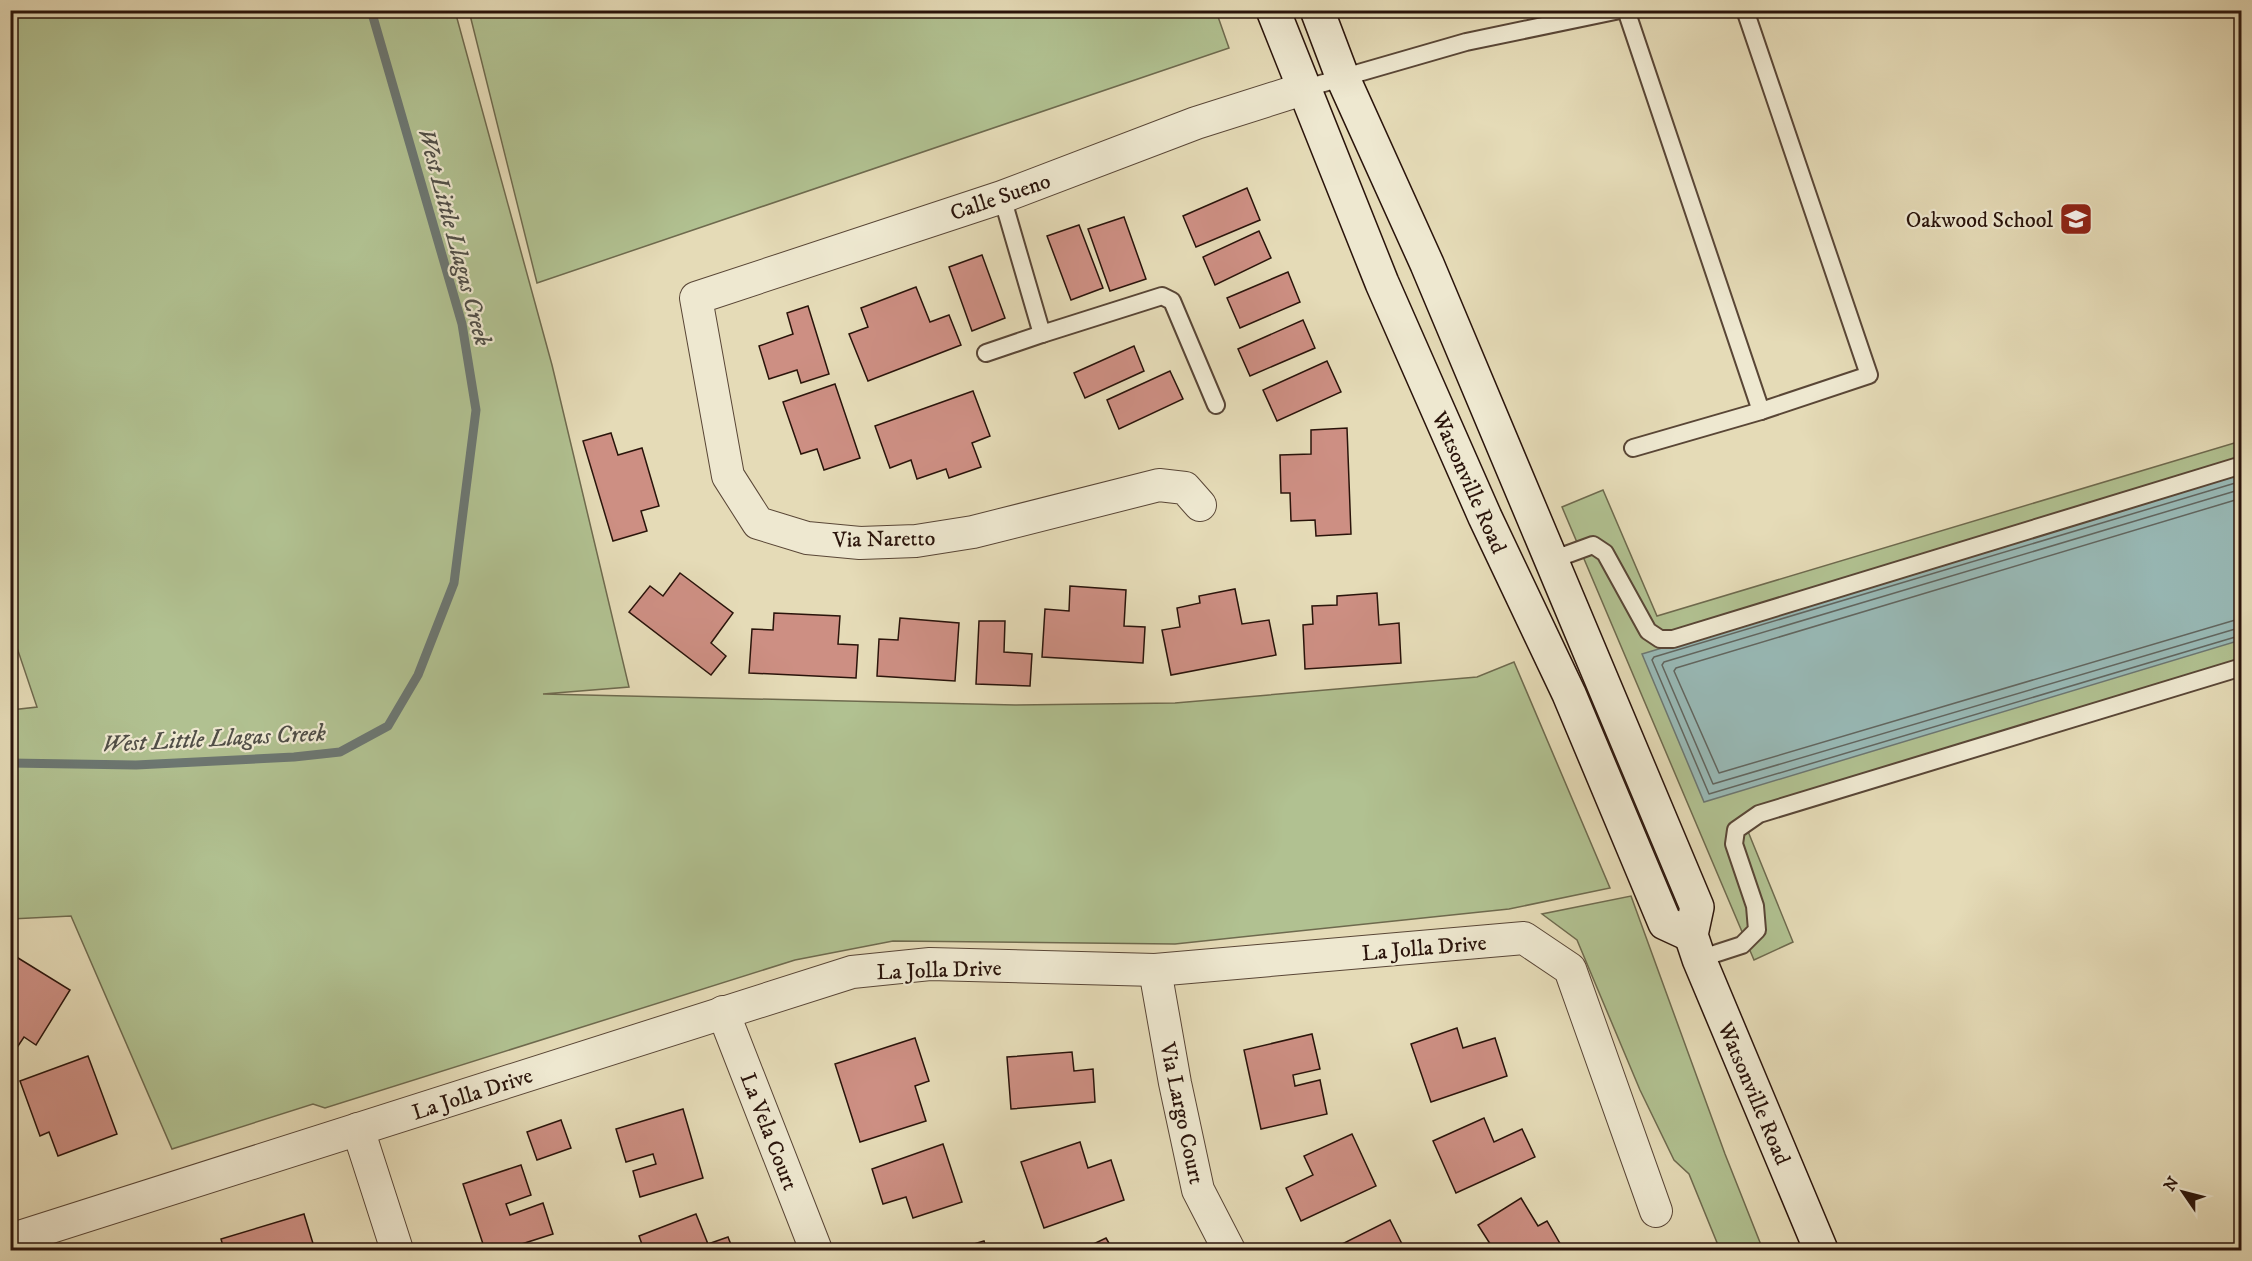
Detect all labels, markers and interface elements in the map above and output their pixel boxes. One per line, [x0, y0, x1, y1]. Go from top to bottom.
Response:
water label: West Little Llagas Creek [411, 125, 498, 349]
street label: Calle Sueno [947, 168, 1054, 227]
school or university icon: Oakwood School [2058, 201, 2094, 237]
place label: Oakwood School [1906, 207, 2053, 234]
street label: Watsonville Road [1425, 407, 1512, 558]
street label: Via Naretto [832, 525, 935, 554]
water label: West Little Llagas Creek [101, 718, 327, 760]
street label: La Jolla Drive [1361, 930, 1488, 967]
street label: La Jolla Drive [876, 955, 1002, 986]
street label: Watsonville Road [1711, 1017, 1796, 1169]
street label: Via Largo Court [1153, 1039, 1210, 1187]
street label: La Jolla Drive [409, 1062, 536, 1127]
street label: La Vela Court [734, 1069, 803, 1194]
north arrow [2153, 1162, 2213, 1222]
text: N [2160, 1173, 2183, 1195]

